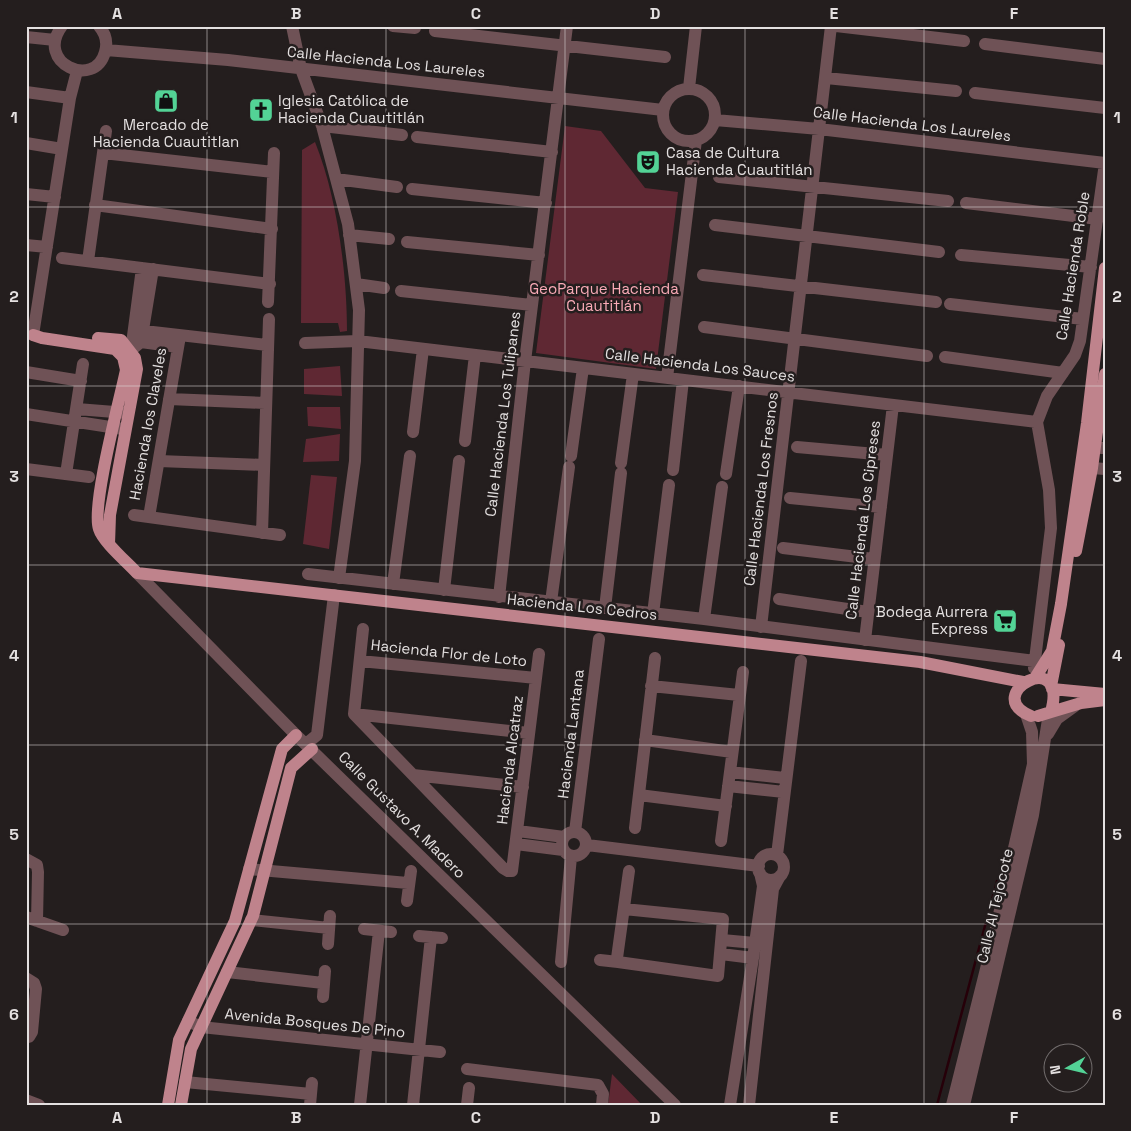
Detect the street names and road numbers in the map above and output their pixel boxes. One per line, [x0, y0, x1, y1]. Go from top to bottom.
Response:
street label: Calle Hacienda Los Laureles [286, 42, 486, 81]
street label: Calle Hacienda Los Laureles [812, 102, 1012, 145]
street label: Calle Hacienda Roble [1051, 190, 1094, 342]
street label: Calle Hacienda Los Tulipanes [480, 310, 525, 518]
street label: Calle Hacienda Los Sauces [604, 343, 796, 386]
street label: Hacienda los Claveles [125, 346, 170, 502]
street label: Calle Hacienda Los Fresnos [739, 391, 782, 587]
street label: Calle Hacienda Los Cipreses [841, 419, 884, 621]
street label: Hacienda Los Cedros [506, 589, 658, 624]
street label: Hacienda Flor de Loto [370, 635, 528, 670]
street label: Hacienda Lantana [553, 668, 588, 800]
street label: Hacienda Alcatraz [492, 694, 527, 826]
street label: Calle Gustavo A. Madero [335, 747, 470, 882]
street label: Calle Al Tejocote [972, 846, 1017, 965]
street label: Avenida Bosques De Pino [224, 1004, 406, 1041]

